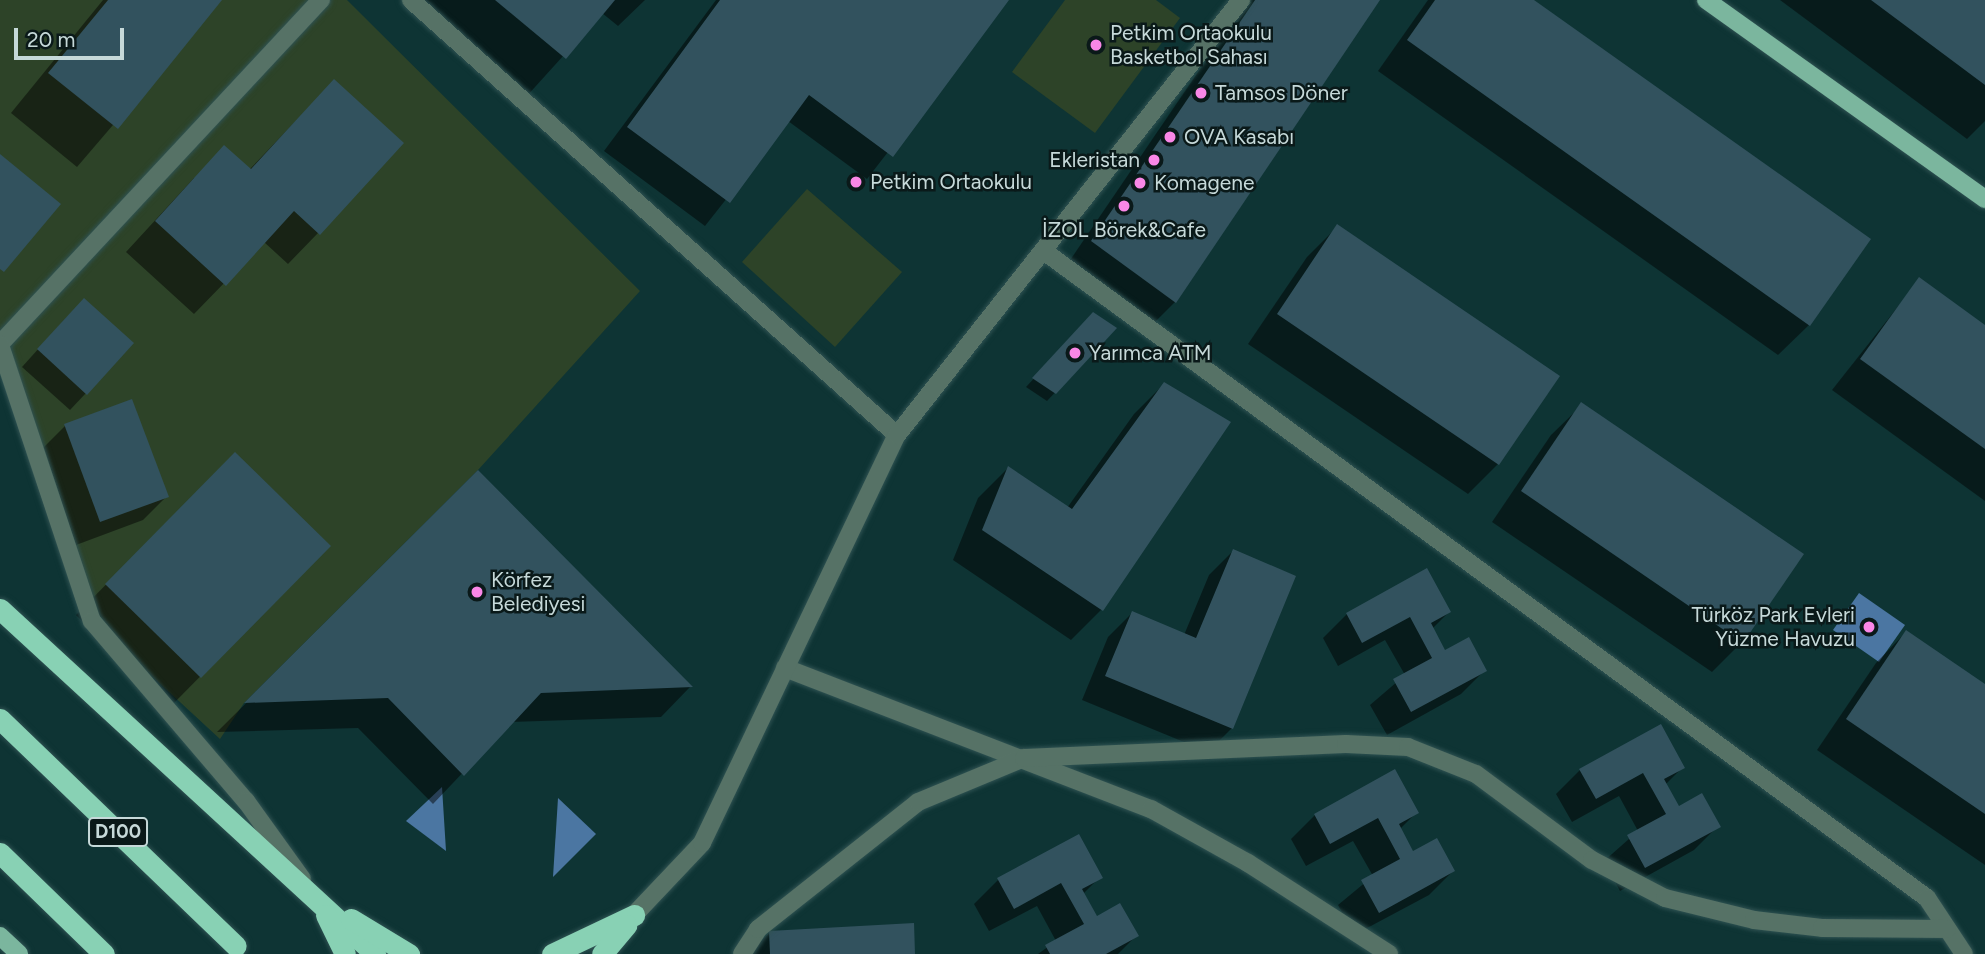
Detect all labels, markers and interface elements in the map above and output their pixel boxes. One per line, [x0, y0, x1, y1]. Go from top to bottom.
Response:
scale bar [18, 14, 128, 58]
place label: Petkim Ortaokulu Basketbol Sahası [1110, 20, 1272, 70]
text: 20 m [27, 27, 75, 52]
marker: Petkim Ortaokulu Basketbol Sahası [1088, 37, 1104, 53]
place label: Tamsos Döner [1215, 80, 1348, 106]
marker: Tamsos Döner [1193, 85, 1209, 101]
place label: OVA Kasabı [1184, 124, 1294, 150]
marker: OVA Kasabı [1162, 129, 1178, 145]
place label: Ekleristan [1049, 147, 1140, 173]
marker: Ekleristan [1146, 152, 1162, 168]
place label: Petkim Ortaokulu [870, 169, 1032, 195]
place label: Komagene [1154, 170, 1254, 196]
marker: Petkim Ortaokulu [848, 174, 864, 190]
marker: Komagene [1132, 175, 1148, 191]
marker: İZOL Börek&Cafe [1116, 198, 1132, 214]
place label: İZOL Börek&Cafe [1042, 217, 1206, 243]
place label: Yarımca ATM [1089, 340, 1212, 366]
marker: Yarımca ATM [1067, 345, 1083, 361]
place label: Körfez Belediyesi [491, 567, 585, 617]
marker: Körfez Belediyesi [469, 584, 485, 600]
place label: Türköz Park Evleri Yüzme Havuzu [1691, 602, 1855, 652]
marker: Türköz Park Evleri Yüzme Havuzu [1861, 619, 1877, 635]
road number: D100 [86, 817, 150, 848]

